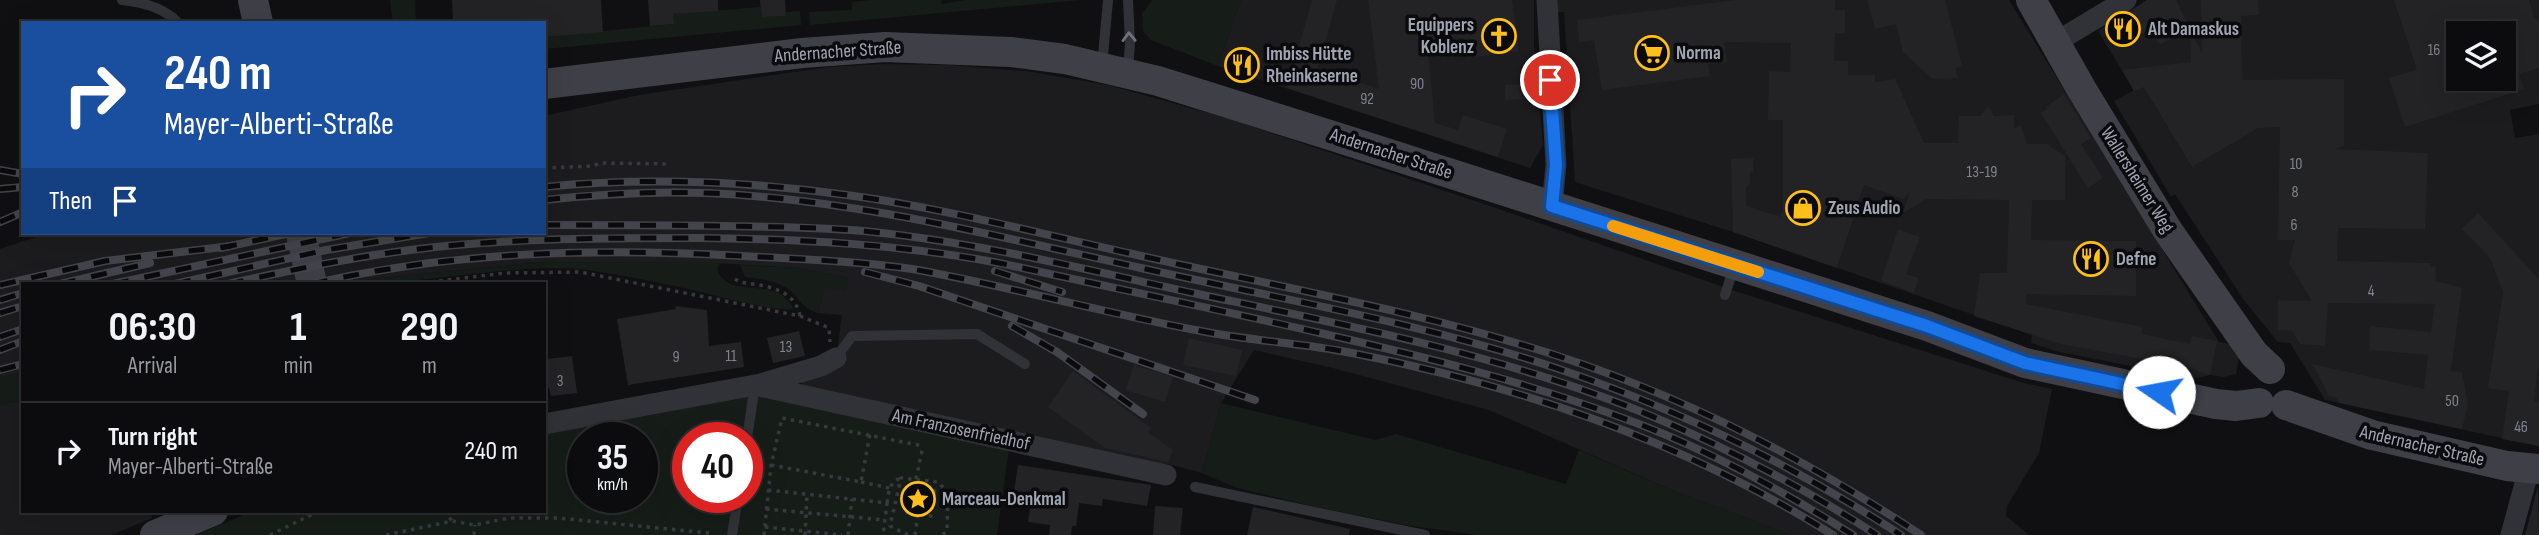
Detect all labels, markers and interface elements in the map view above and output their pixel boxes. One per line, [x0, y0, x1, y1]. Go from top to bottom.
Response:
restaurant icon: Alt Damaskus [2104, 10, 2142, 48]
place label: Equippers Koblenz [1408, 14, 1474, 59]
church icon: Equippers Koblenz [1480, 17, 1518, 55]
place label: Alt Damaskus [2147, 18, 2239, 41]
map controls [2446, 21, 2516, 91]
button: layers [2446, 21, 2516, 91]
one-way arrow [1121, 31, 1137, 42]
supermarket icon: Norma [1633, 34, 1671, 72]
street label: Andernacher Straße [773, 36, 902, 68]
house number: 16 [2428, 41, 2440, 60]
place label: Norma [1676, 42, 1721, 65]
place label: Imbiss Hütte Rheinkaserne [1266, 43, 1358, 88]
text: 240 m [164, 45, 272, 104]
restaurant icon: Imbiss Hütte Rheinkaserne [1223, 46, 1261, 84]
icon: right [49, 49, 140, 140]
pin [1520, 50, 1580, 110]
icon: arrive [1531, 61, 1569, 99]
house number: 90 [1410, 75, 1424, 94]
house number: 92 [1360, 90, 1374, 109]
text: Mayer-Alberti-Straße [164, 105, 394, 144]
street label: Andernacher Straße [1326, 123, 1455, 185]
street label: Wallersheimer Weg [2095, 123, 2179, 238]
house number: 10 [2290, 155, 2302, 174]
house number: 13-19 [1967, 163, 1997, 182]
icon: arrive [106, 182, 144, 220]
house number: 8 [2291, 183, 2299, 202]
text: Then [49, 186, 92, 217]
shop icon: Zeus Audio [1784, 189, 1822, 227]
place label: Zeus Audio [1828, 197, 1901, 220]
house number: 6 [2290, 216, 2298, 235]
restaurant icon: Defne [2072, 240, 2110, 278]
place label: Defne [2116, 248, 2156, 271]
house number: 4 [2368, 282, 2375, 301]
text: 06:30 [108, 302, 196, 353]
text: 1 [290, 302, 307, 353]
text: 290 [400, 302, 459, 353]
house number: 13 [780, 338, 792, 357]
house number: 11 [725, 347, 737, 366]
house number: 9 [672, 348, 680, 367]
text: Arrival [128, 352, 177, 380]
text: min [284, 352, 313, 380]
text: m [422, 352, 437, 380]
position arrow [2122, 355, 2196, 429]
house number: 3 [557, 372, 563, 391]
house number: 50 [2445, 392, 2459, 411]
street label: Am Franzosenfriedhof [889, 404, 1032, 456]
house number: 46 [2514, 418, 2528, 437]
street label: Andernacher Straße [2357, 420, 2486, 471]
text: Turn right [108, 422, 197, 453]
speed limit sign: 40 [672, 422, 763, 513]
icon: right [49, 432, 87, 470]
text: 240 m [464, 436, 518, 467]
text: 35 [597, 437, 628, 480]
text: Mayer-Alberti-Straße [108, 453, 273, 481]
text: km/h [597, 474, 628, 495]
place icon: Marceau-Denkmal [899, 480, 937, 518]
place label: Marceau-Denkmal [942, 488, 1066, 511]

